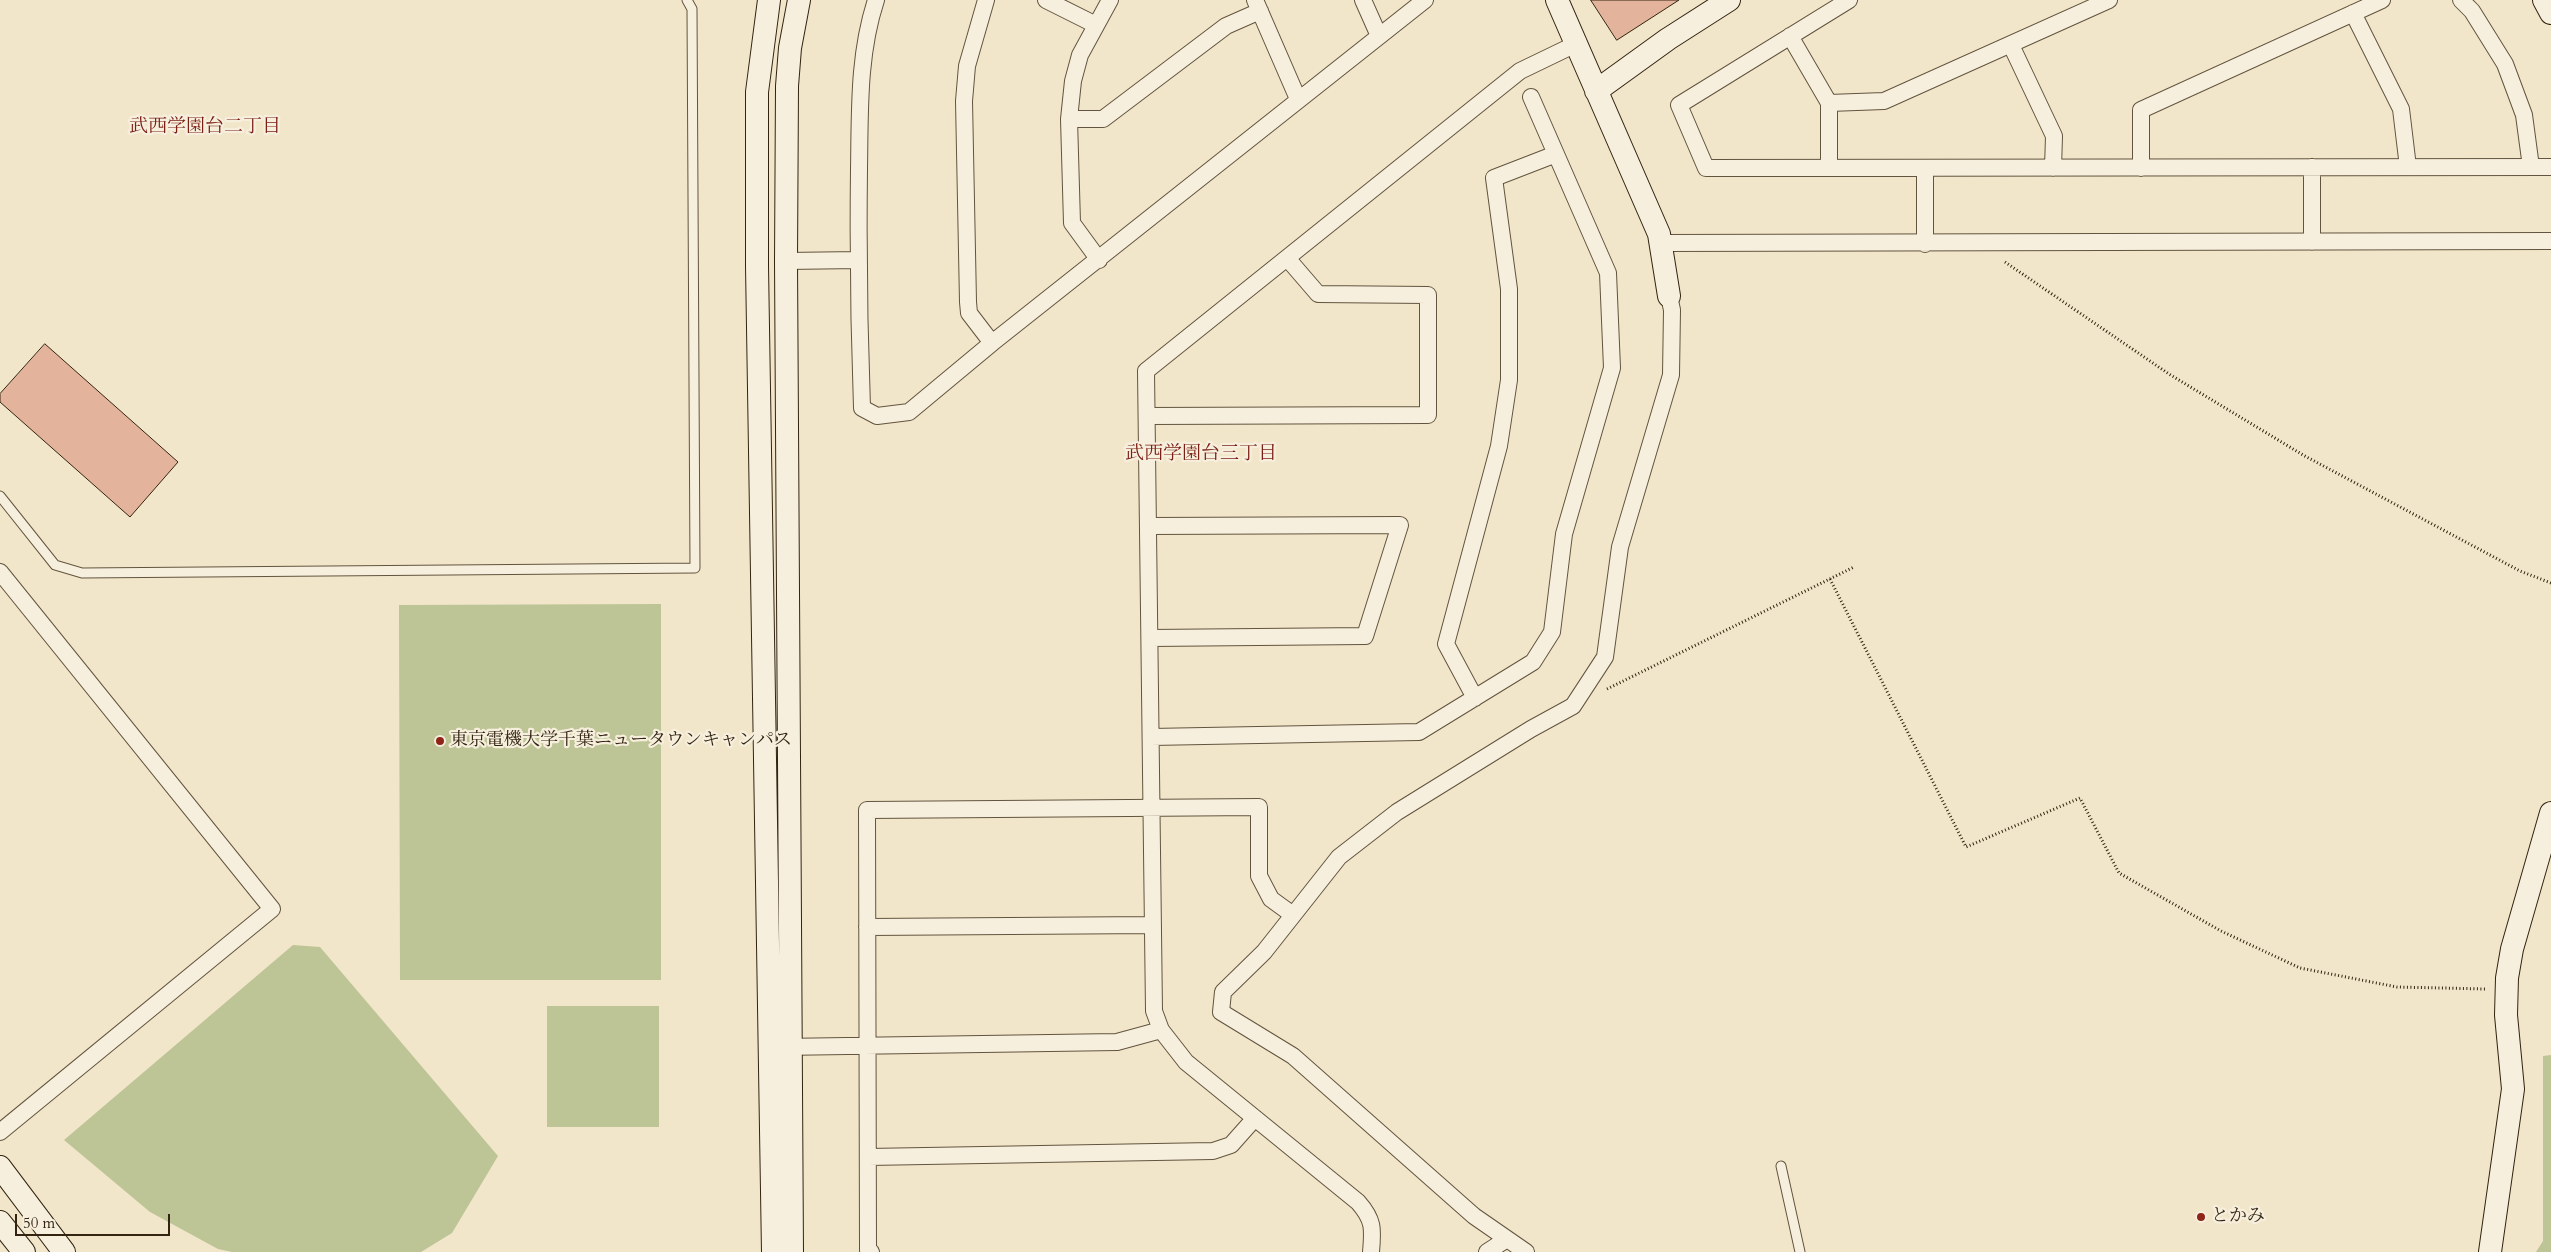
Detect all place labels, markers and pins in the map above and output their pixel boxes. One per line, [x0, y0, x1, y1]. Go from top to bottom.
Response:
place label: 東京電機大学千葉ニュータウンキャンパス [450, 730, 792, 752]
marker: 東京電機大学千葉ニュータウンキャンパス [434, 735, 446, 747]
place label: とかみ [2211, 1206, 2265, 1228]
marker: とかみ [2195, 1211, 2207, 1223]

